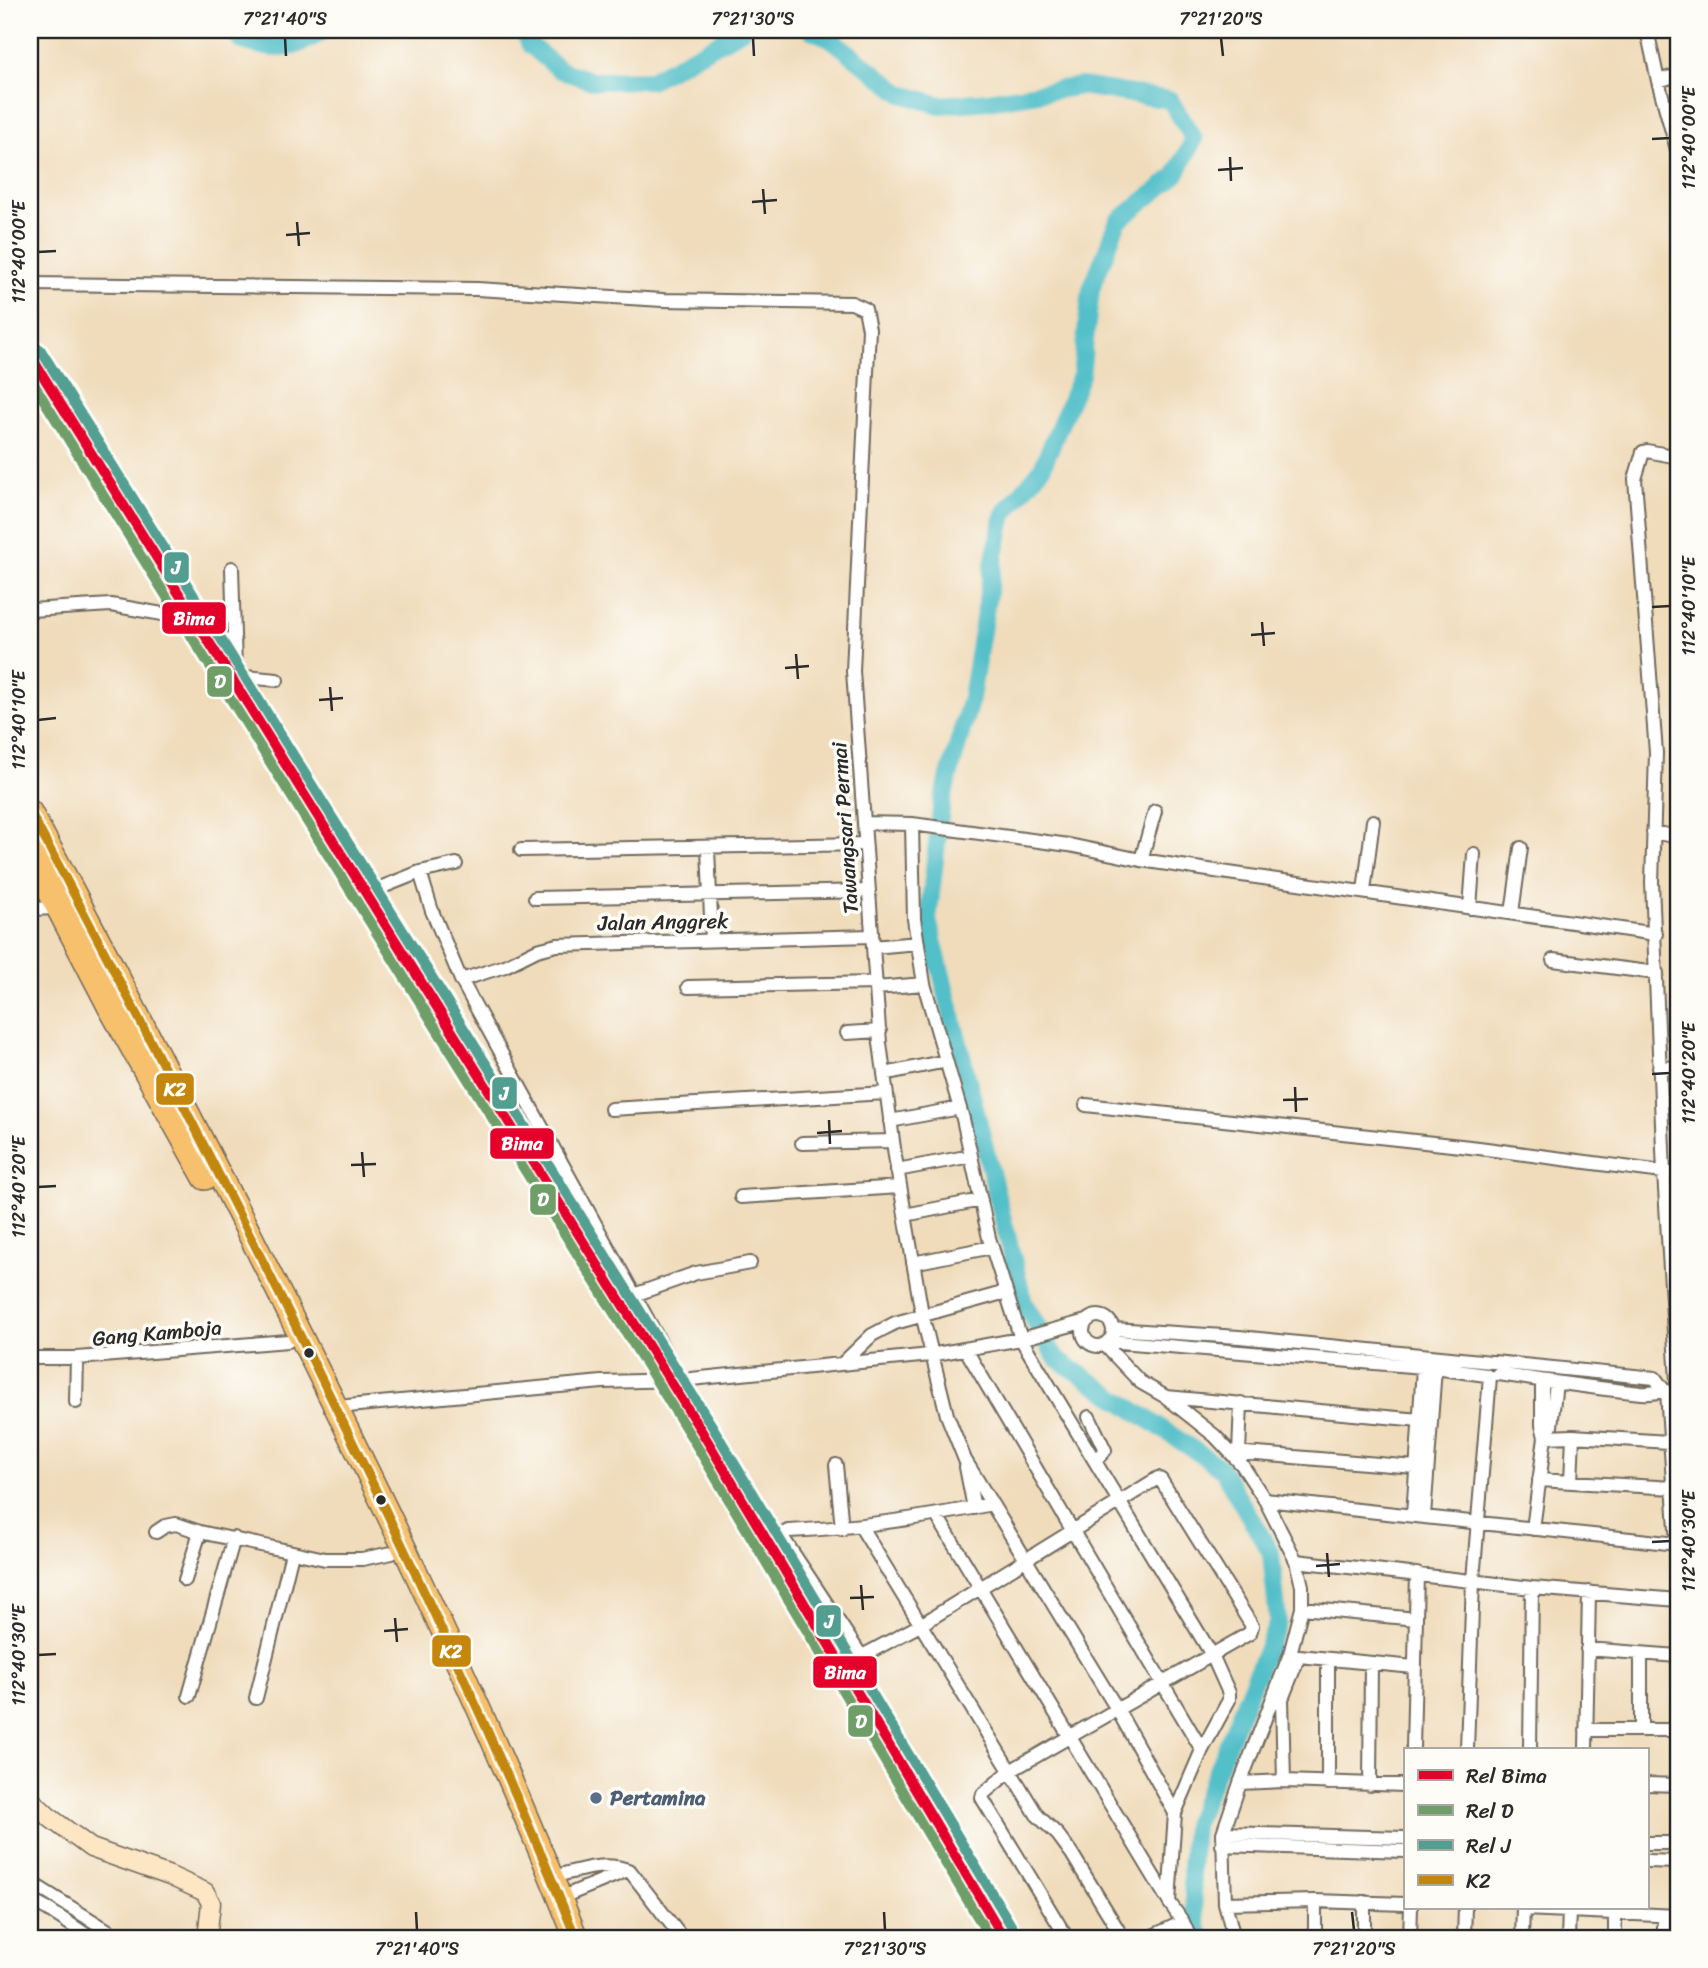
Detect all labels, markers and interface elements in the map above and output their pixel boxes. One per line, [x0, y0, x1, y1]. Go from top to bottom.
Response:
text: 7°21'40"S [243, 3, 327, 35]
text: 7°21'30"S [712, 3, 794, 35]
text: 7°21'20"S [1179, 3, 1263, 35]
text: 112°40'00"E [1673, 85, 1705, 190]
text: 112°40'00"E [3, 199, 35, 304]
line badge: J [163, 551, 190, 584]
text: J [171, 551, 182, 584]
text: 112°40'10"E [1673, 555, 1705, 656]
line badge: Bima [161, 601, 227, 635]
text: Bima [173, 602, 215, 635]
line badge: D [206, 665, 233, 698]
text: D [214, 665, 226, 698]
text: 112°40'10"E [3, 669, 35, 770]
street label: Tawangsari Permai [820, 740, 870, 915]
street label: Jalan Anggrek [596, 902, 729, 942]
text: 112°40'20"E [1673, 1021, 1705, 1124]
line badge: K2 [155, 1072, 195, 1106]
text: K2 [163, 1073, 186, 1106]
line badge: J [491, 1076, 518, 1110]
text: J [499, 1077, 510, 1110]
line badge: Bima [489, 1127, 555, 1160]
text: Bima [501, 1127, 543, 1160]
text: 112°40'20"E [3, 1135, 35, 1238]
line badge: D [529, 1183, 557, 1216]
text: D [537, 1183, 549, 1216]
street label: Gang Kamboja [91, 1308, 224, 1358]
unlabelled marker [302, 1346, 316, 1360]
text: 112°40'30"E [1673, 1489, 1705, 1592]
unlabelled marker [374, 1493, 388, 1507]
text: 112°40'30"E [3, 1603, 35, 1706]
line badge: J [815, 1604, 842, 1638]
text: J [824, 1605, 835, 1638]
line badge: K2 [431, 1634, 472, 1668]
text: K2 [439, 1635, 462, 1668]
line badge: Bima [812, 1655, 878, 1689]
text: Bima [824, 1656, 866, 1689]
line badge: D [847, 1704, 874, 1738]
text: D [855, 1705, 867, 1738]
legend [1404, 1748, 1648, 1909]
text: Rel Bima [1466, 1757, 1547, 1795]
place label: Pertamina [610, 1779, 706, 1817]
marker: Pertamina [588, 1790, 604, 1806]
text: Rel D [1466, 1792, 1514, 1830]
text: Rel J [1466, 1827, 1512, 1865]
text: K2 [1466, 1862, 1491, 1900]
text: 7°21'40"S [375, 1933, 459, 1965]
text: 7°21'30"S [844, 1933, 926, 1965]
text: 7°21'20"S [1312, 1933, 1396, 1965]

